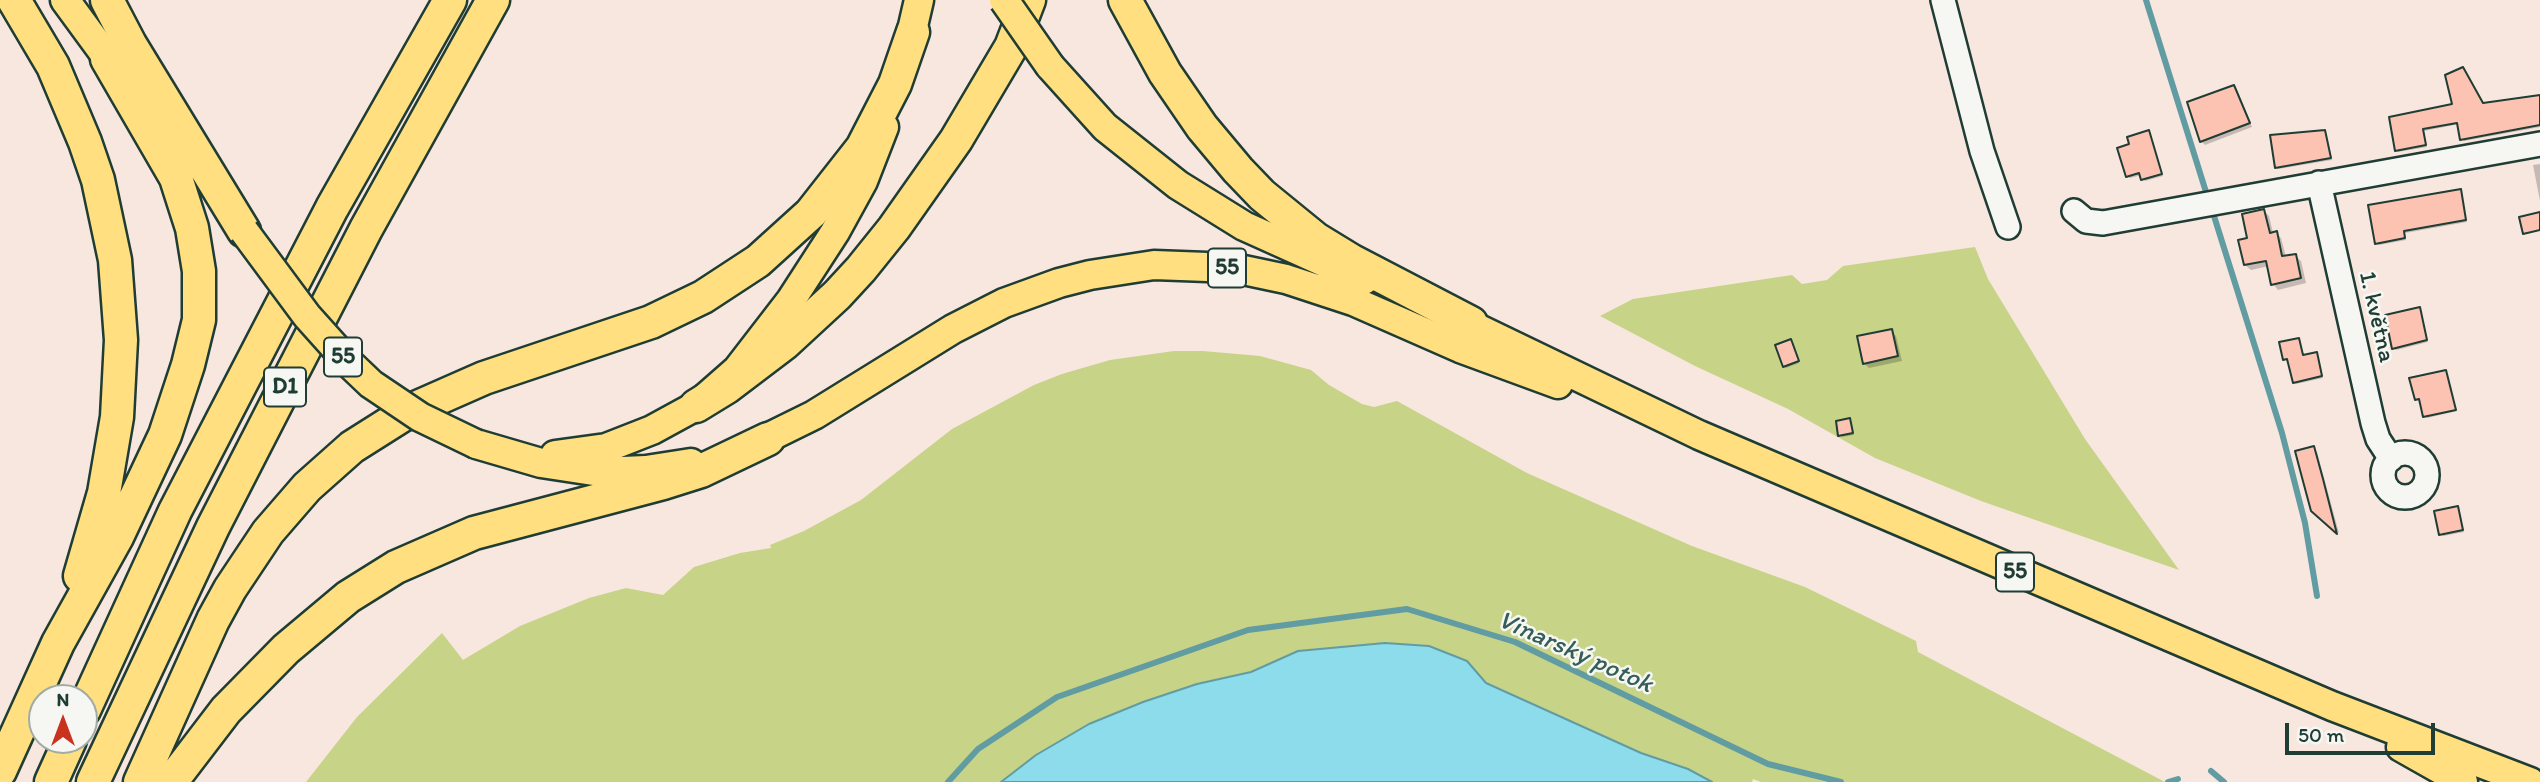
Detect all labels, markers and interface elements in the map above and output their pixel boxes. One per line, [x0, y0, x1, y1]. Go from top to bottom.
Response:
road number: 55 [1208, 248, 1246, 288]
street label: 1. května [2352, 269, 2400, 365]
road number: 55 [324, 338, 362, 376]
road number: D1 [264, 368, 306, 406]
road number: 55 [1996, 552, 2034, 592]
water label: Vinarský potok [1493, 605, 1657, 701]
north arrow [28, 684, 98, 754]
text: N [57, 688, 69, 711]
scale bar [2288, 708, 2438, 752]
text: 50 m [2298, 722, 2344, 747]

